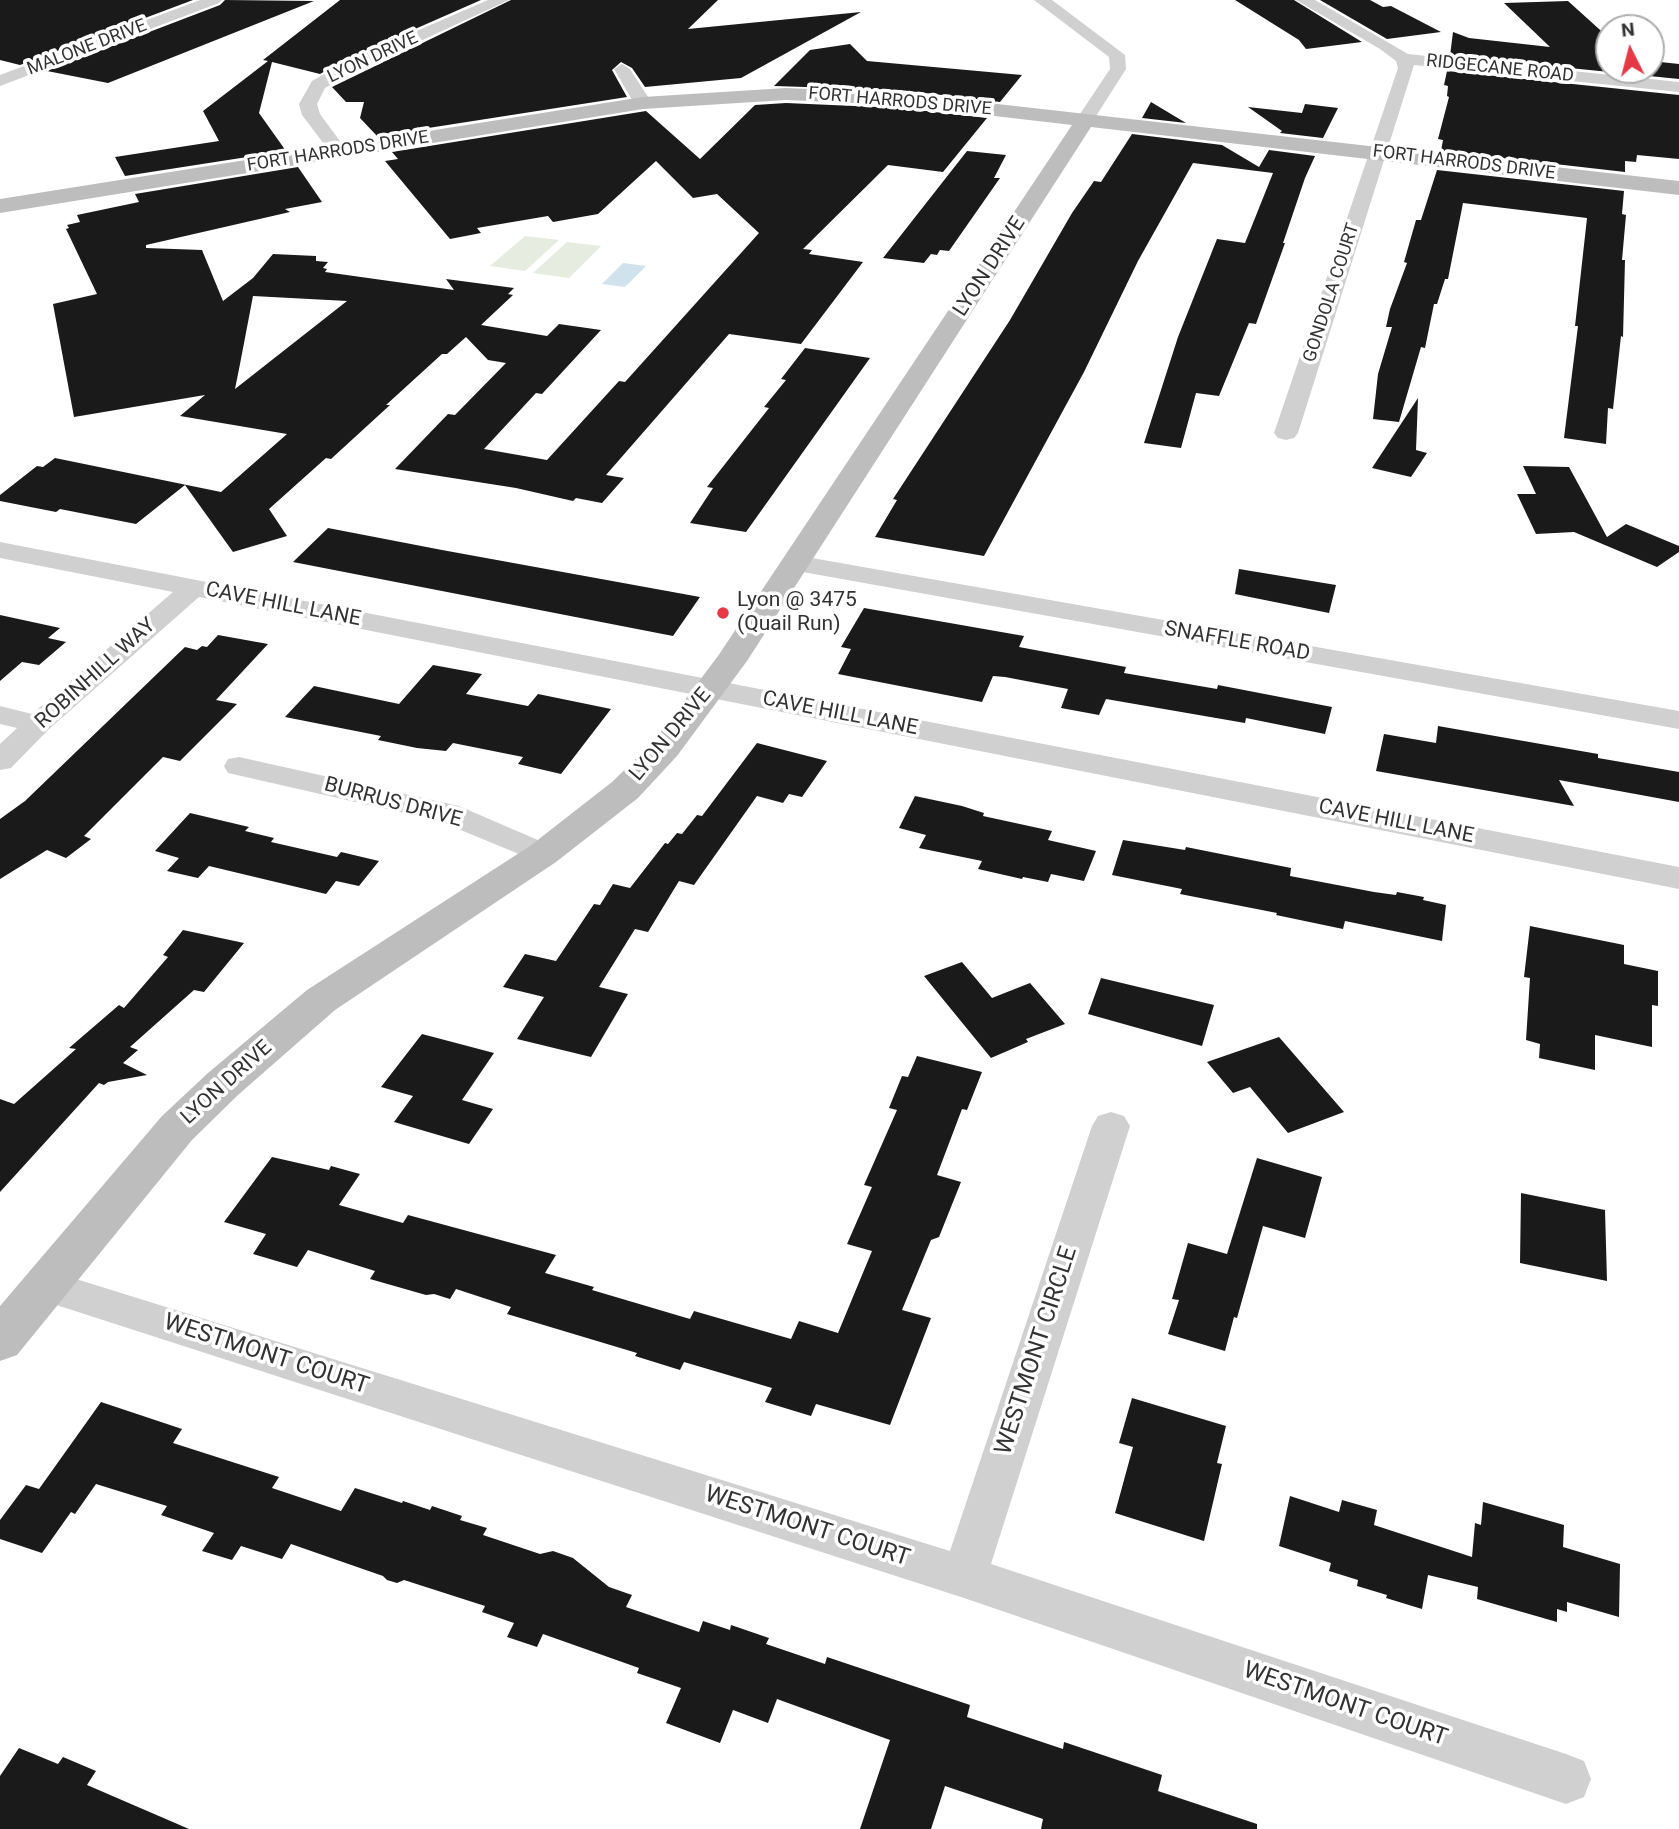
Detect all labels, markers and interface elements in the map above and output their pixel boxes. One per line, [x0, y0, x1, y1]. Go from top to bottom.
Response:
north arrow [1595, 14, 1665, 84]
street label: MALONE DRIVE [24, 15, 150, 81]
text: N [1620, 17, 1636, 42]
street label: LYON DRIVE [324, 28, 422, 88]
street label: RIDGECANE ROAD [1425, 51, 1575, 87]
street label: FORT HARRODS DRIVE [808, 83, 992, 121]
street label: FORT HARRODS DRIVE [246, 127, 430, 177]
street label: FORT HARRODS DRIVE [1372, 141, 1556, 185]
street label: LYON DRIVE [949, 213, 1031, 321]
street label: GONDOLA COURT [1299, 221, 1365, 365]
street label: CAVE HILL LANE [203, 578, 363, 632]
place label: Lyon @ 3475 (Quail Run) [737, 588, 857, 638]
marker: Lyon @ 3475 (Quail Run) [715, 605, 731, 621]
street label: ROBINHILL WAY [31, 613, 161, 735]
street label: SNAFFLE ROAD [1162, 617, 1312, 667]
street label: LYON DRIVE [625, 683, 717, 787]
street label: CAVE HILL LANE [760, 687, 920, 741]
street label: BURRUS DRIVE [321, 773, 465, 833]
street label: CAVE HILL LANE [1316, 795, 1476, 849]
street label: LYON DRIVE [176, 1036, 278, 1130]
street label: WESTMONT CIRCLE [990, 1243, 1084, 1459]
street label: WESTMONT COURT [160, 1308, 372, 1402]
street label: WESTMONT COURT [701, 1480, 913, 1574]
street label: WESTMONT COURT [1239, 1657, 1451, 1753]

